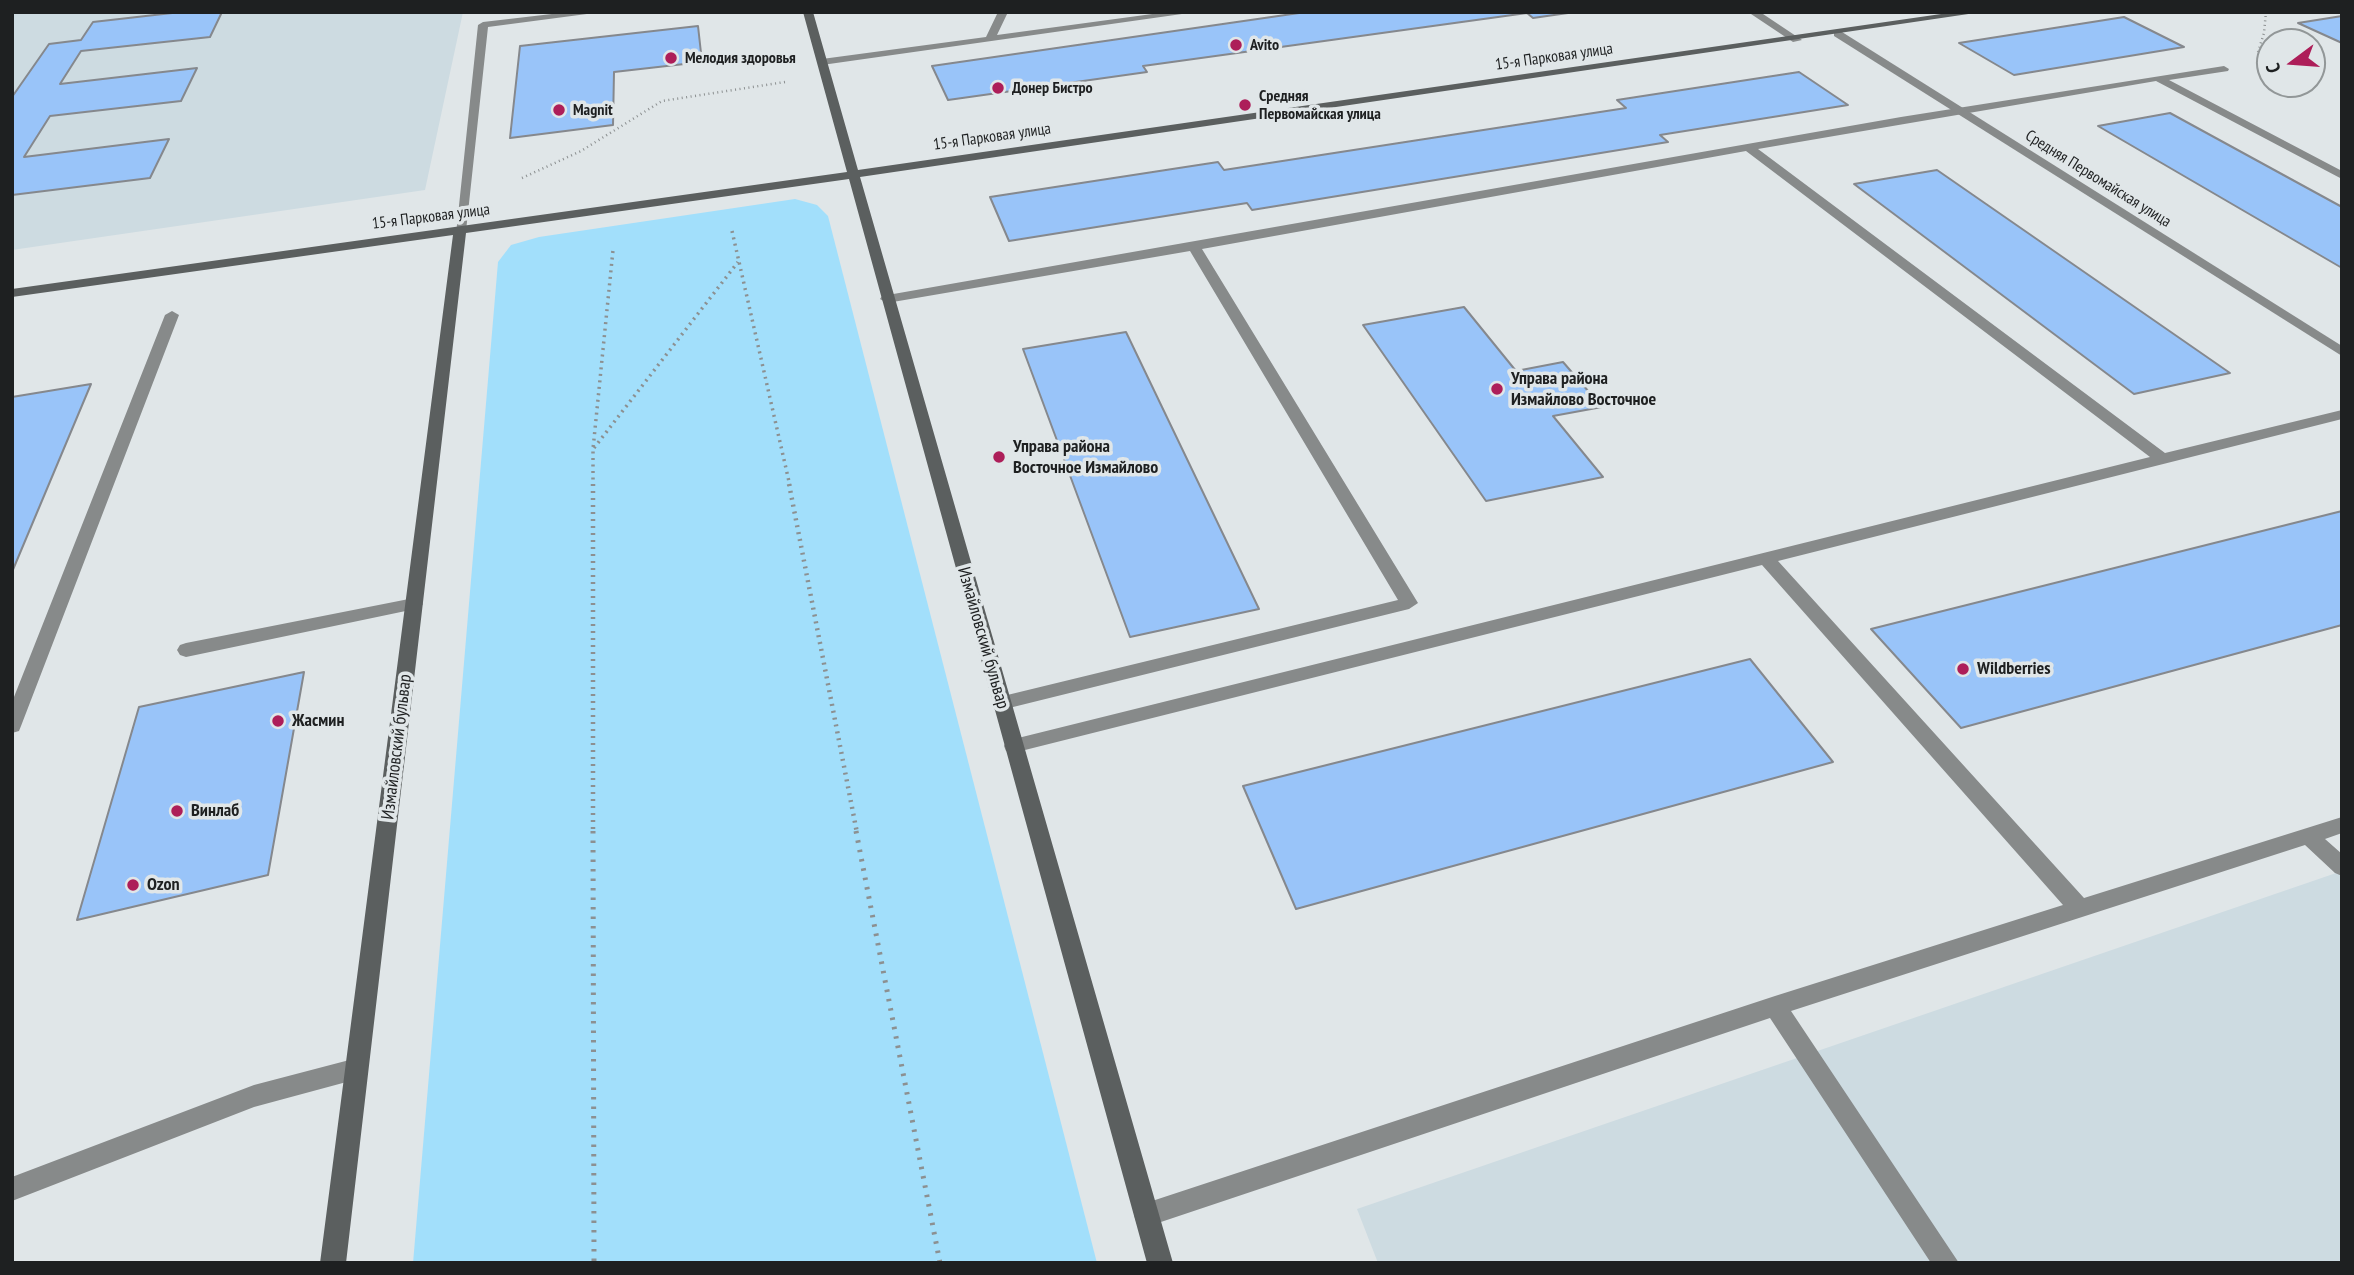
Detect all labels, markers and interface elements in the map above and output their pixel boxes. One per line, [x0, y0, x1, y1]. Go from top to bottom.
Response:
north arrow [2256, 28, 2326, 98]
place label: Avito [1250, 35, 1279, 55]
marker: Avito [1228, 37, 1244, 53]
street label: 15-я Парковая улица [1494, 39, 1614, 75]
place label: Мелодия здоровья [685, 48, 796, 68]
marker: Мелодия здоровья [663, 50, 679, 66]
text: С [2260, 61, 2285, 76]
place label: Донер Бистро [1012, 78, 1093, 98]
marker: Донер Бистро [990, 80, 1006, 96]
place label: Средняя Первомайская улица [1259, 86, 1381, 124]
marker: Средняя Первомайская улица [1237, 97, 1253, 113]
place label: Magnit [573, 100, 613, 120]
marker: Magnit [551, 102, 567, 118]
street label: 15-я Парковая улица [932, 119, 1052, 155]
street label: Средняя Первомайская улица [2022, 126, 2174, 232]
street label: 15-я Парковая улица [371, 200, 491, 234]
place label: Управа района Измайлово Восточное [1511, 368, 1656, 410]
marker: Управа района Измайлово Восточное [1489, 381, 1505, 397]
place label: Управа района Восточное Измайлово [1013, 436, 1158, 478]
marker: Управа района Восточное Измайлово [991, 449, 1007, 465]
street label: Измайловский бульвар [952, 565, 1014, 711]
place label: Wildberries [1977, 658, 2051, 680]
marker: Wildberries [1955, 661, 1971, 677]
street label: Измайловский бульвар [377, 673, 417, 821]
place label: Жасмин [292, 710, 344, 732]
marker: Жасмин [270, 713, 286, 729]
place label: Винлаб [191, 800, 239, 822]
marker: Винлаб [169, 803, 185, 819]
place label: Ozon [147, 874, 180, 896]
marker: Ozon [125, 877, 141, 893]

